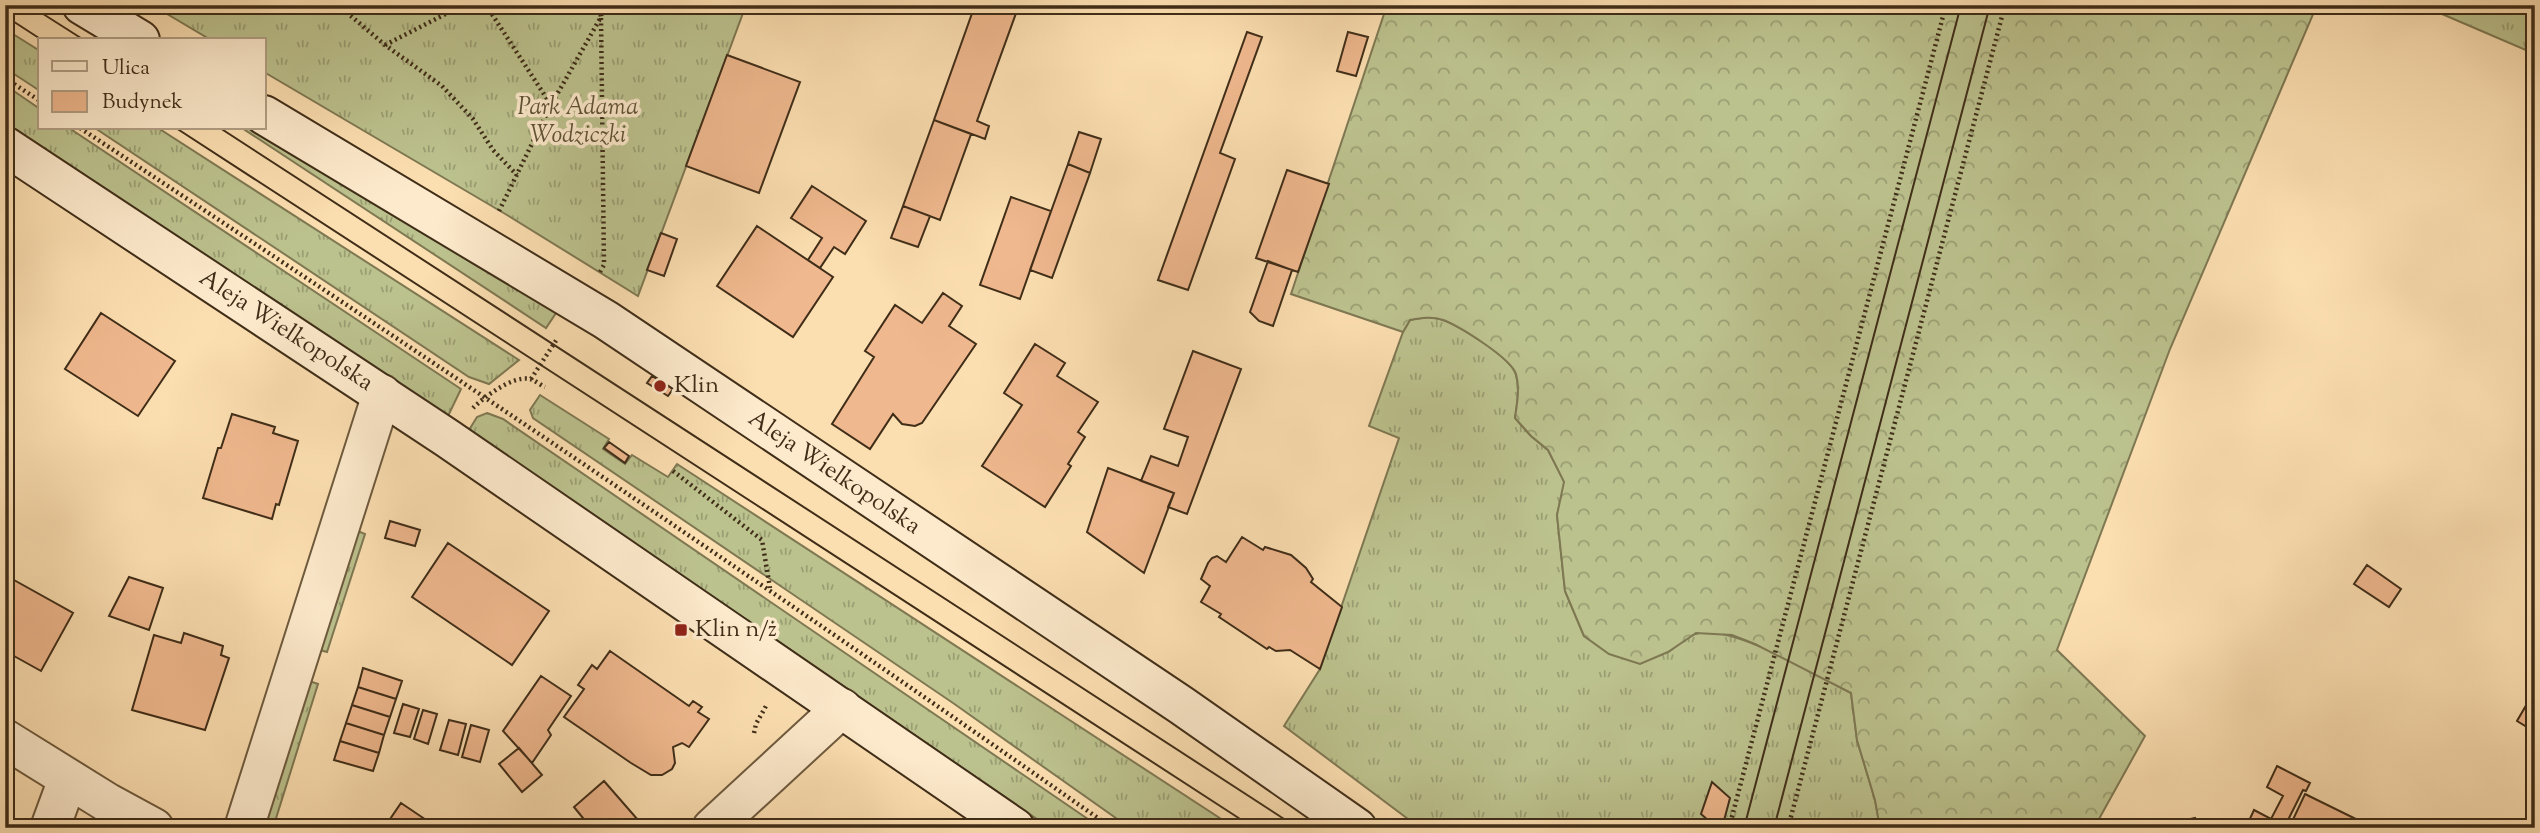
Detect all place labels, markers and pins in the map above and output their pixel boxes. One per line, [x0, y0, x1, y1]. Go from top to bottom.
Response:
place label: Klin [674, 369, 719, 403]
marker: Klin [652, 378, 668, 394]
place label: Klin n/ż [695, 613, 777, 647]
marker: Klin n/ż [673, 622, 689, 638]

